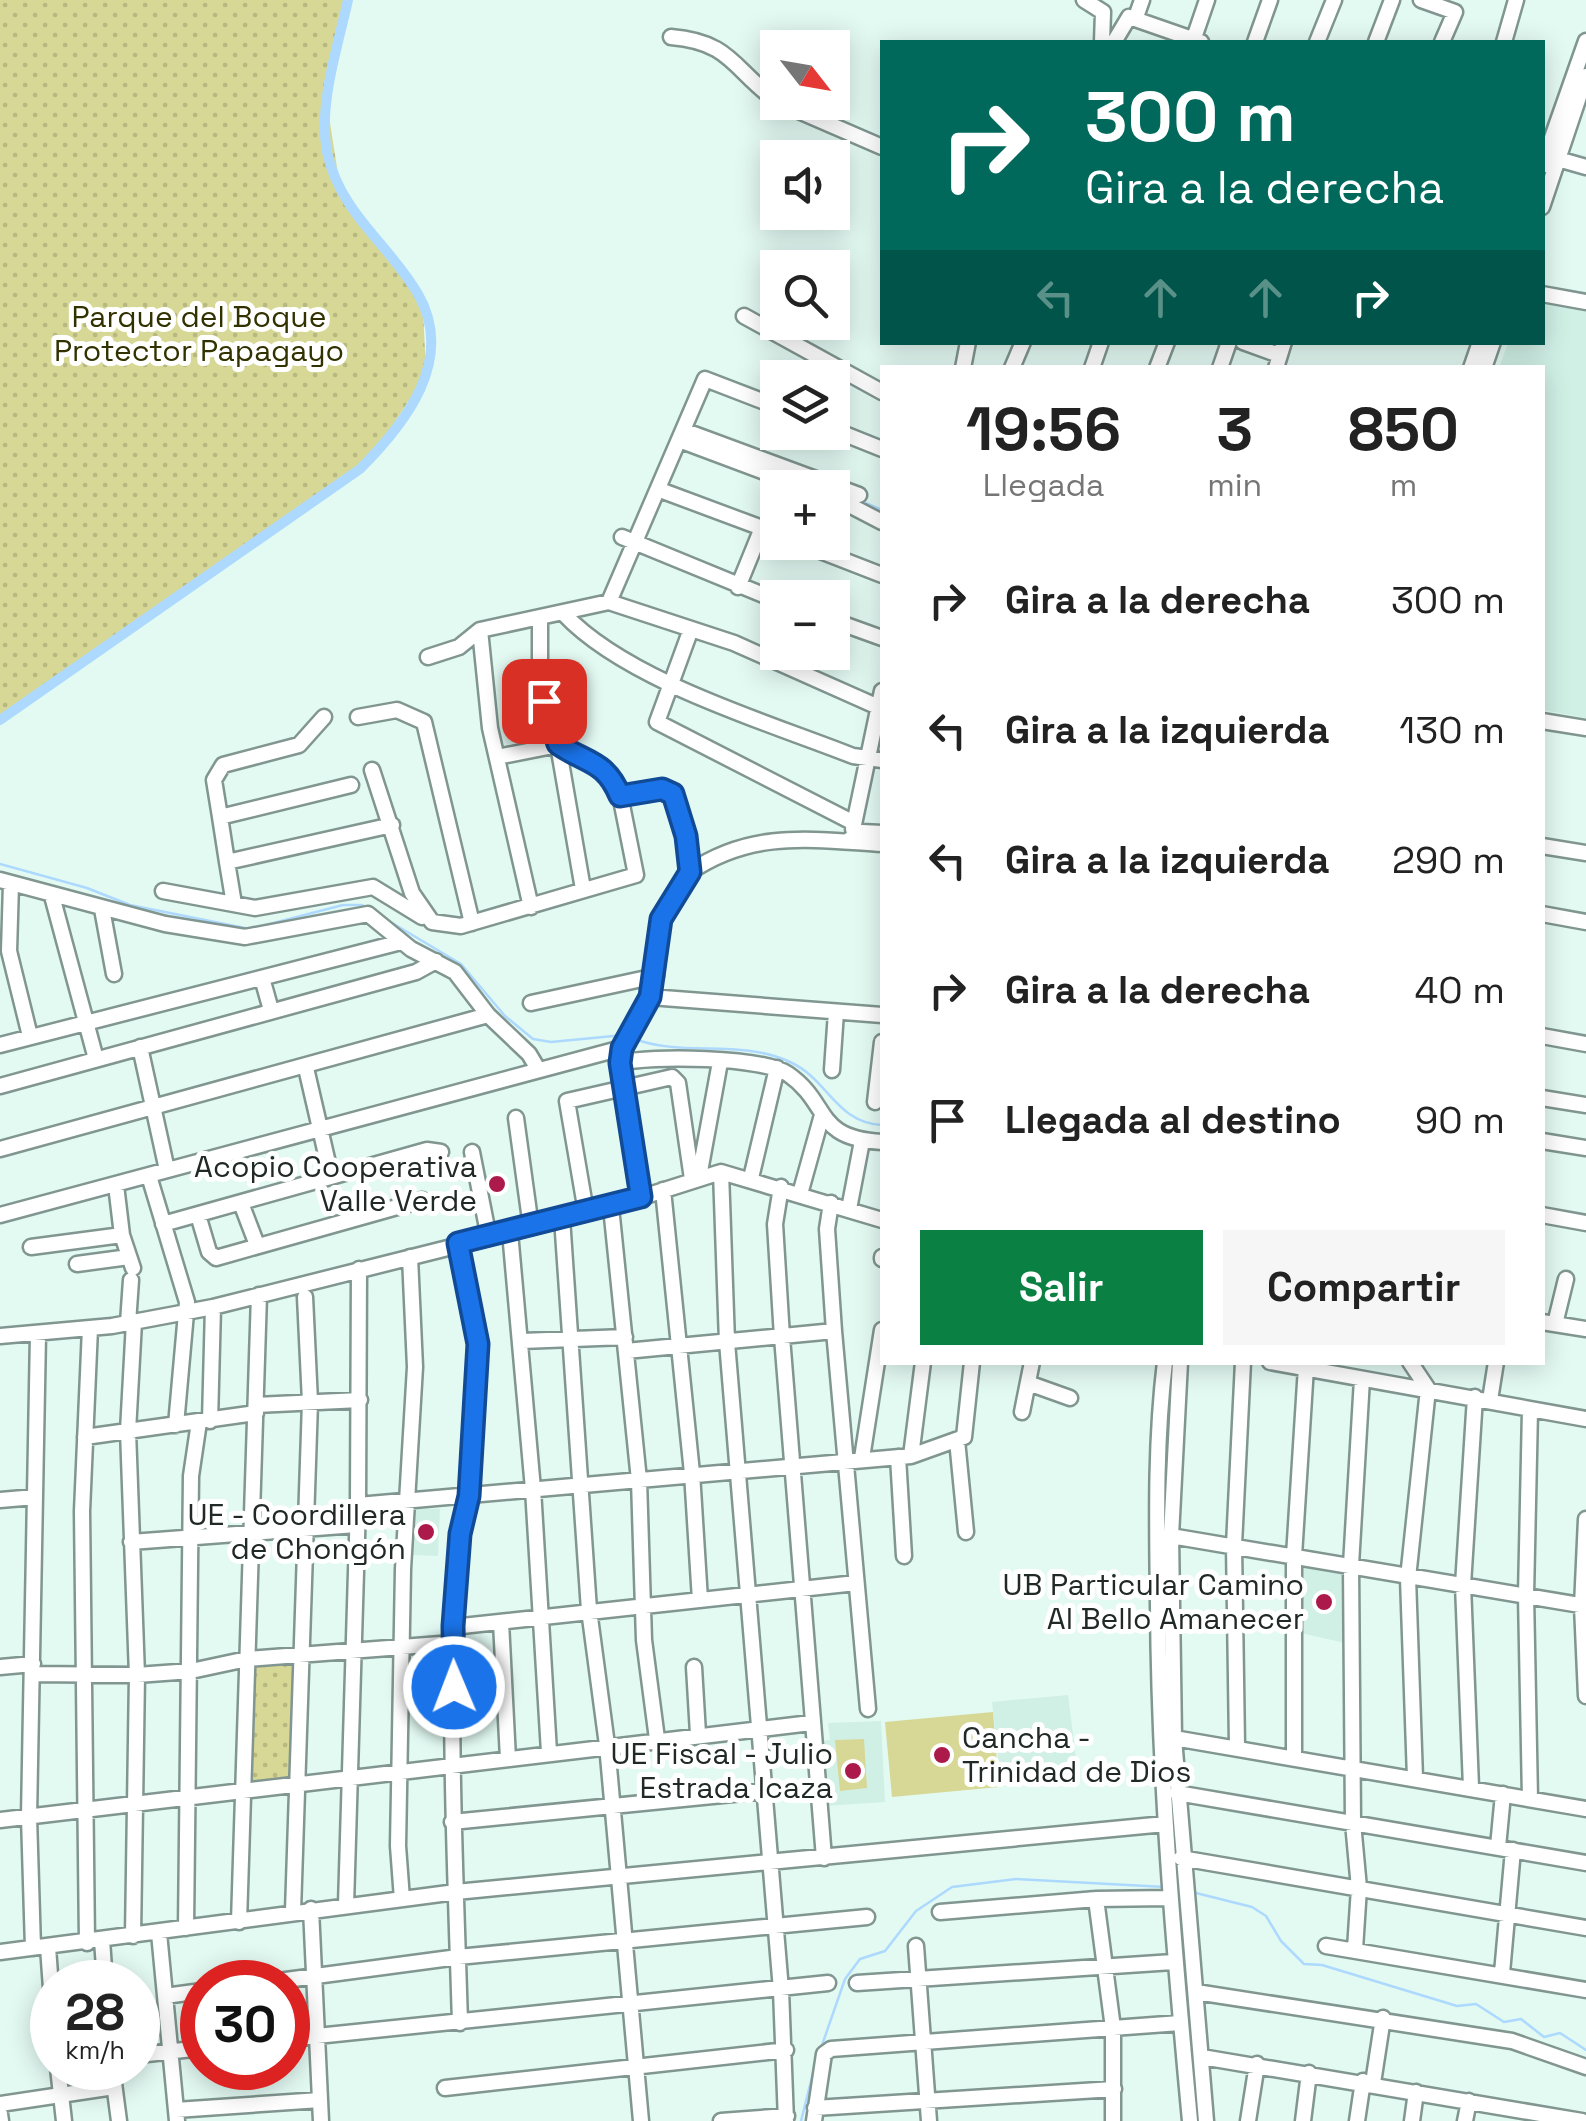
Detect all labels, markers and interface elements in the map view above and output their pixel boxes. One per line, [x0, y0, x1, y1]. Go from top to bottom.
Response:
north arrow [760, 30, 850, 120]
map controls [760, 30, 850, 670]
text: 300 m [1085, 72, 1296, 161]
icon: right [920, 80, 1050, 210]
button: sound [760, 140, 850, 230]
text: Gira a la derecha [1085, 159, 1444, 216]
button: search [760, 250, 850, 340]
icon: left [1028, 270, 1083, 325]
icon: ahead [1133, 270, 1188, 325]
icon: ahead [1238, 270, 1293, 325]
icon: right [1343, 270, 1398, 325]
park label: Parque del Boque Protector Papagayo [54, 297, 344, 370]
button: layers [760, 360, 850, 450]
text: 19:56 [966, 391, 1121, 468]
text: 3 [1216, 391, 1253, 468]
text: 850 [1348, 391, 1459, 468]
text: Llegada [983, 465, 1104, 505]
text: min [1207, 465, 1262, 505]
text: m [1390, 465, 1417, 505]
button: + [760, 470, 850, 560]
icon: right [920, 573, 975, 628]
text: Gira a la derecha [1005, 576, 1310, 624]
text: 300 m [1391, 576, 1505, 624]
button: − [760, 580, 850, 670]
pin [502, 659, 587, 744]
icon: arrive [517, 674, 572, 729]
icon: left [920, 703, 975, 758]
text: Gira a la izquierda [1005, 706, 1330, 754]
text: 130 m [1399, 706, 1505, 754]
icon: left [920, 833, 975, 888]
text: Gira a la izquierda [1005, 836, 1330, 884]
text: 290 m [1392, 836, 1505, 884]
icon: right [920, 963, 975, 1018]
text: Gira a la derecha [1005, 966, 1310, 1014]
text: 40 m [1414, 966, 1505, 1014]
icon: arrive [920, 1093, 975, 1148]
text: Llegada al destino [1005, 1096, 1341, 1144]
text: 90 m [1415, 1096, 1505, 1144]
place label: Acopio Cooperativa Valle Verde [194, 1147, 477, 1220]
marker: Acopio Cooperativa Valle Verde [486, 1173, 508, 1195]
button: Salir [920, 1230, 1203, 1345]
button: Compartir [1223, 1230, 1505, 1345]
place label: UE - Coordillera de Chongón [187, 1495, 406, 1568]
marker: UE - Coordillera de Chongón [415, 1521, 437, 1543]
place label: UB Particular Camino Al Bello Amanecer [1003, 1565, 1304, 1638]
marker: UB Particular Camino Al Bello Amanecer [1313, 1591, 1335, 1613]
position arrow [402, 1635, 506, 1739]
place label: Cancha - Trinidad de Dios [962, 1718, 1191, 1791]
place label: UE Fiscal - Julio Estrada Icaza [611, 1734, 833, 1807]
marker: Cancha - Trinidad de Dios [931, 1744, 953, 1766]
marker: UE Fiscal - Julio Estrada Icaza [842, 1760, 864, 1782]
speed limit sign: 30 [180, 1960, 310, 2090]
text: 28 [65, 1981, 125, 2045]
text: km/h [65, 2034, 125, 2066]

